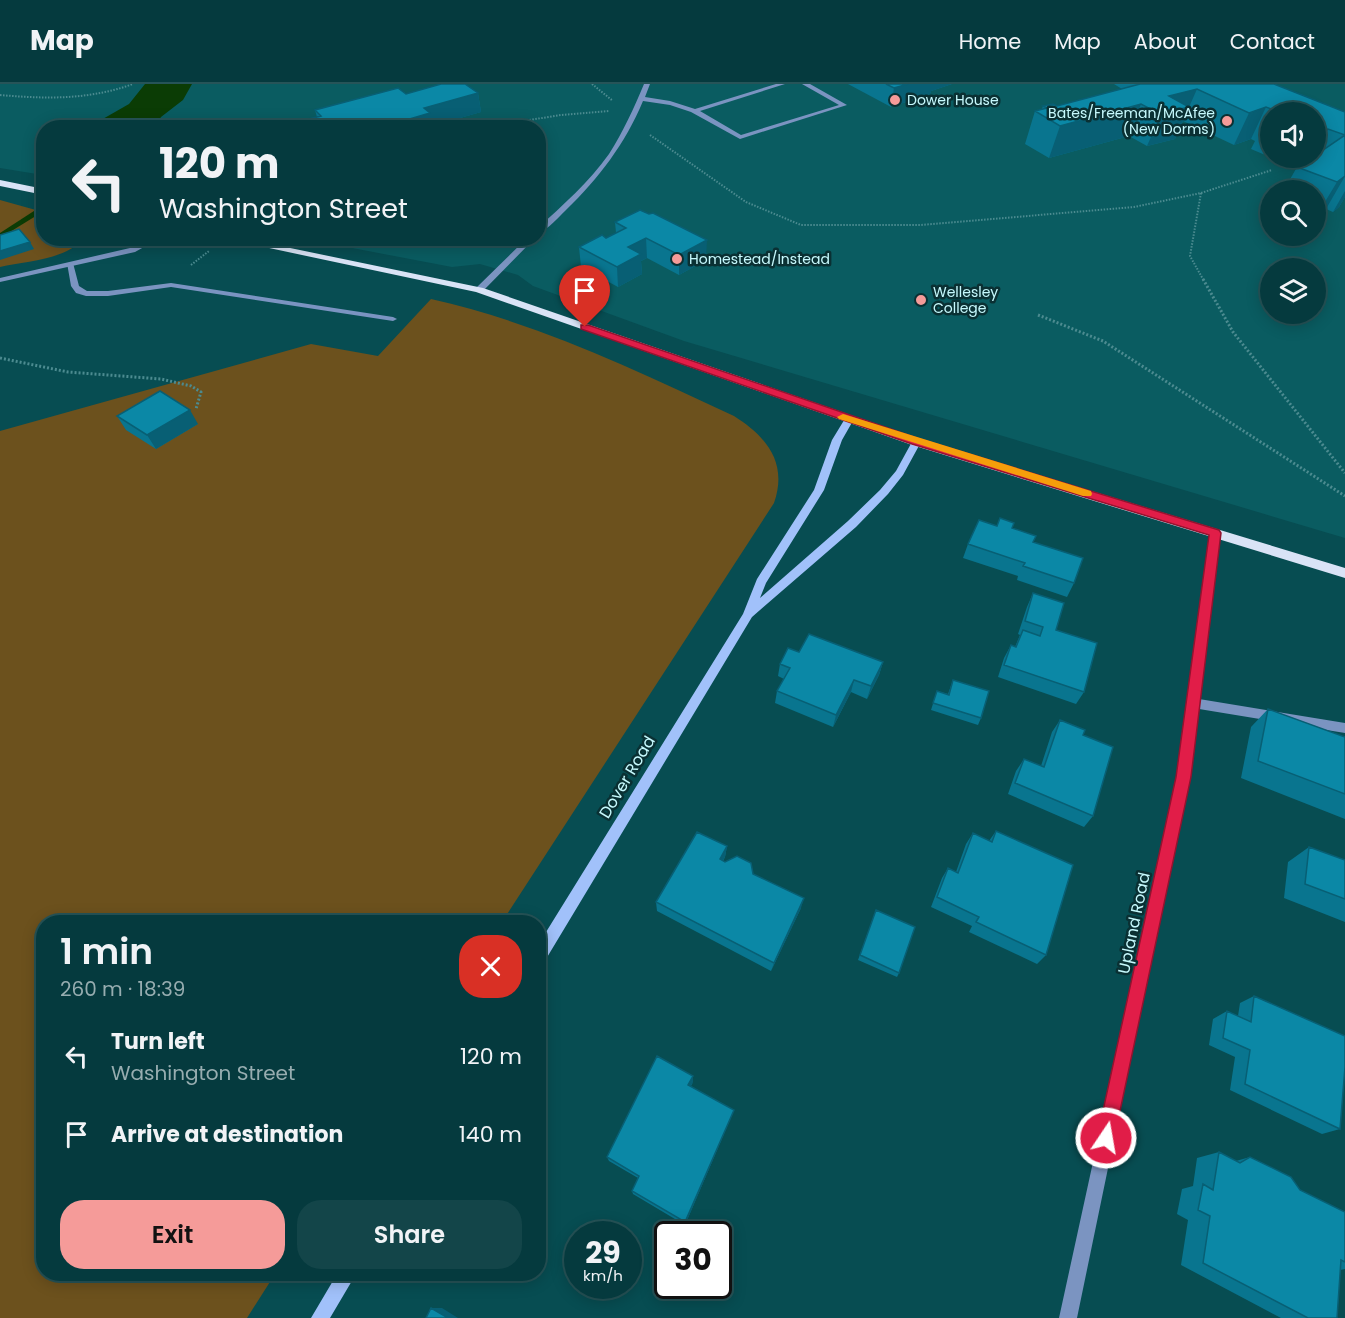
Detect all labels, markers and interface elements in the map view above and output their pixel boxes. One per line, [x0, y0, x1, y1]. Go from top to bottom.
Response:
text: Map [30, 21, 94, 60]
text: Home [959, 27, 1021, 56]
text: Map [1054, 27, 1101, 56]
text: About [1134, 27, 1197, 56]
text: Contact [1230, 27, 1315, 56]
place label: Dower House [907, 90, 999, 110]
marker: Dower House [888, 93, 902, 107]
map controls [1260, 102, 1326, 324]
button: sound [1260, 102, 1326, 168]
place label: Bates/Freeman/McAfee (New Dorms) [1048, 103, 1215, 139]
marker: Bates/Freeman/McAfee (New Dorms) [1220, 114, 1234, 128]
text: 120 m [159, 134, 280, 193]
icon: left [60, 144, 138, 222]
button: search [1260, 180, 1326, 246]
text: Washington Street [159, 190, 408, 227]
place label: Homestead/Instead [689, 249, 830, 269]
marker: Homestead/Instead [670, 252, 684, 266]
button: layers [1260, 258, 1326, 324]
pin [559, 265, 610, 327]
icon: arrive [568, 274, 601, 307]
place label: Wellesley College [933, 282, 998, 318]
marker: Wellesley College [914, 293, 928, 307]
street label: Dover Road [593, 732, 661, 822]
street label: Upland Road [1112, 870, 1156, 976]
text: 1 min [60, 926, 153, 977]
button: close [459, 935, 522, 998]
text: 260 m · 18:39 [60, 975, 185, 1003]
text: Turn left [111, 1026, 205, 1057]
icon: left [60, 1040, 93, 1073]
text: 120 m [460, 1041, 522, 1072]
text: Washington Street [111, 1059, 295, 1087]
position arrow [1074, 1106, 1138, 1170]
icon: arrive [60, 1118, 93, 1151]
text: Arrive at destination [111, 1119, 343, 1150]
text: 140 m [459, 1119, 522, 1150]
button: Exit [60, 1200, 285, 1269]
button: Share [297, 1200, 522, 1269]
speed limit sign: 30 [654, 1221, 732, 1299]
text: 29 [585, 1231, 621, 1274]
text: km/h [583, 1265, 623, 1286]

